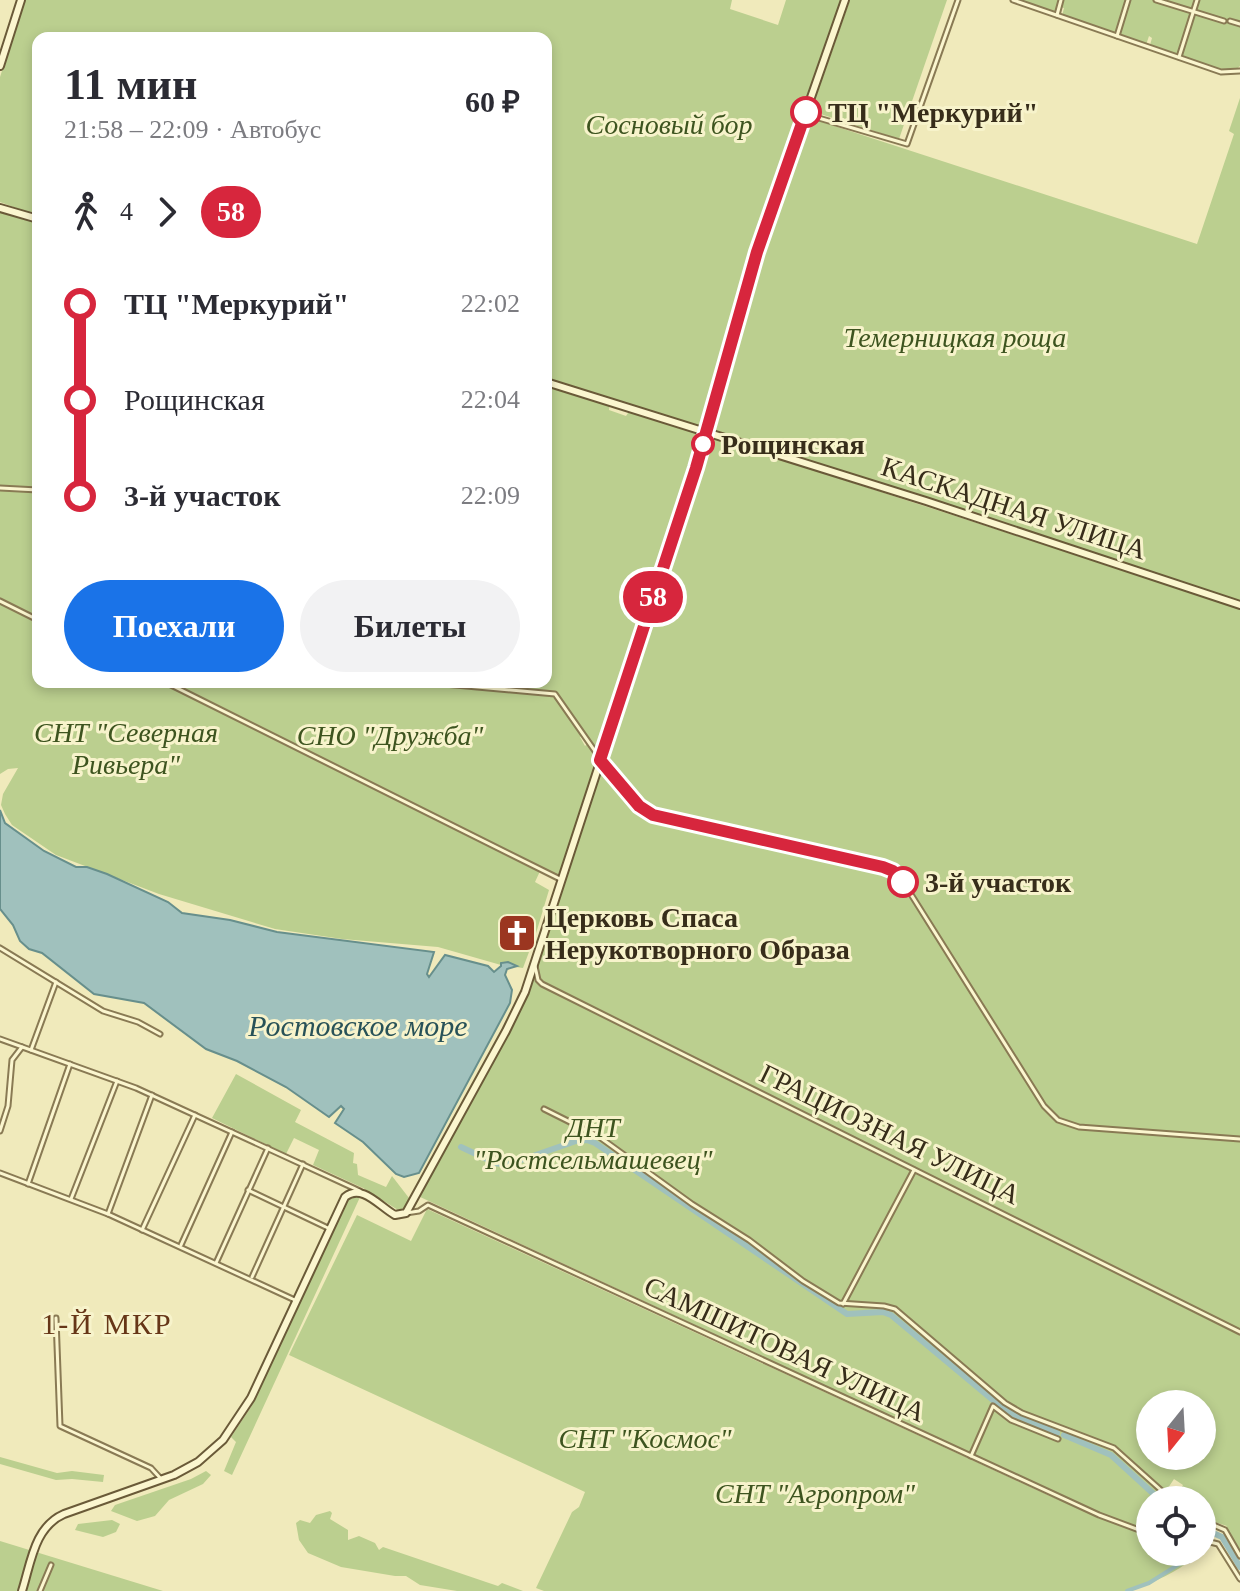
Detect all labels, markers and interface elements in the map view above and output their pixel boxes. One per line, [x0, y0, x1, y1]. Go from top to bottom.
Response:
text: 11 мин [64, 60, 197, 109]
text: 60 ₽ [465, 85, 520, 118]
marker: ТЦ "Меркурий" [791, 97, 821, 127]
place label: ТЦ "Меркурий" [828, 97, 1038, 128]
park label: Сосновый бор [585, 109, 753, 140]
text: 21:58 – 22:09 · Автобус [64, 115, 321, 144]
icon: walk [64, 190, 108, 234]
icon: forward [145, 190, 189, 234]
text: 58 [217, 196, 245, 227]
text: 4 [120, 197, 133, 226]
text: ТЦ "Меркурий" [124, 287, 349, 320]
text: 22:02 [461, 289, 520, 318]
park label: Темерницкая роща [844, 322, 1066, 353]
text: Рощинская [124, 383, 265, 416]
text: 22:04 [461, 385, 520, 414]
place label: Рощинская [721, 429, 865, 460]
marker: Рощинская [692, 433, 714, 455]
street label: КАСКАДНАЯ УЛИЦА [878, 451, 1151, 566]
text: 3-й участок [124, 479, 281, 512]
text: 22:09 [461, 481, 520, 510]
line badge: 58 [617, 571, 689, 623]
button: Поехали [64, 580, 284, 672]
button: Билеты [300, 580, 520, 672]
text: 58 [639, 581, 667, 612]
park label: СНТ "Северная Ривьера" [34, 717, 218, 780]
park label: СНО "Дружба" [297, 720, 484, 751]
marker: 3-й участок [888, 867, 918, 897]
place label: 3-й участок [925, 867, 1072, 898]
place label: Церковь Спаса Нерукотворного Образа [545, 902, 850, 965]
church icon: Церковь Спаса Нерукотворного Образа [496, 912, 538, 954]
water label: Ростовское море [247, 1009, 468, 1042]
street label: ГРАЦИОЗНАЯ УЛИЦА [755, 1057, 1026, 1211]
park label: ДНТ "Ростсельмашевец" [473, 1112, 713, 1175]
street label: САМШИТОВАЯ УЛИЦА [639, 1270, 931, 1428]
district label: 1-Й МКР [41, 1307, 173, 1340]
north arrow [1136, 1390, 1216, 1470]
map controls [1136, 1390, 1216, 1566]
park label: СНТ "Космос" [558, 1423, 732, 1454]
park label: СНТ "Агропром" [715, 1478, 915, 1509]
button: locate [1136, 1486, 1216, 1566]

